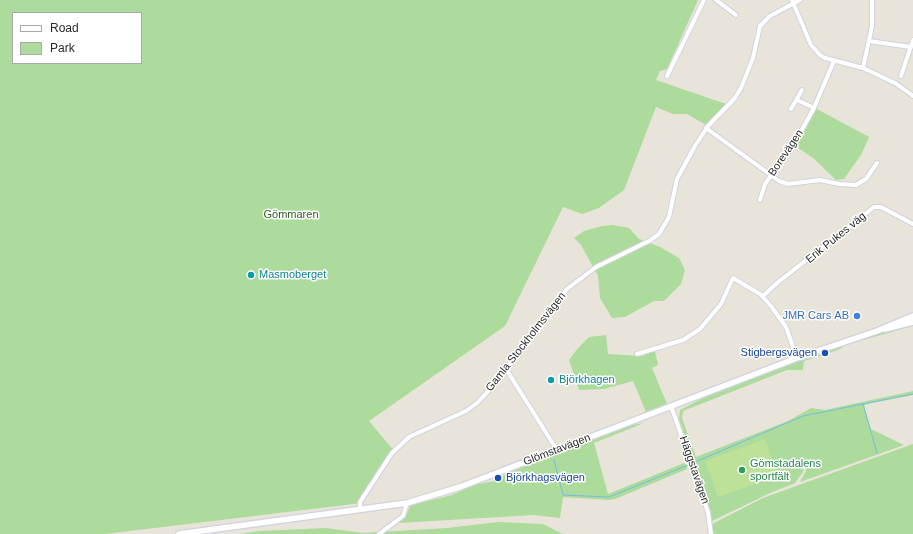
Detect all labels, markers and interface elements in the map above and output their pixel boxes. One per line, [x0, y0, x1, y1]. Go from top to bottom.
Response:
legend [12, 12, 142, 64]
text: Road [50, 21, 79, 35]
text: Park [50, 41, 75, 55]
street label: Borevägen [766, 127, 806, 179]
park label: Gömmaren [263, 208, 319, 222]
street label: Erik Pukes väg [803, 210, 869, 266]
place label: Masmoberget [259, 268, 326, 282]
marker: Masmoberget [246, 270, 256, 280]
street label: Gamla Stockholmsvägen [483, 290, 569, 394]
place label: JMR Cars AB [782, 309, 849, 323]
marker: JMR Cars AB [852, 311, 862, 321]
place label: Stigbergsvägen [741, 346, 817, 360]
marker: Stigbergsvägen [820, 348, 830, 358]
place label: Björkhagen [559, 373, 615, 387]
marker: Björkhagen [546, 375, 556, 385]
street label: Glömstavägen [522, 431, 592, 469]
street label: Häggstavägen [676, 434, 712, 506]
place label: Gömstadalens sportfält [750, 457, 821, 483]
marker: Gömstadalens sportfält [737, 465, 747, 475]
place label: Björkhagsvägen [506, 471, 585, 485]
marker: Björkhagsvägen [493, 473, 503, 483]

